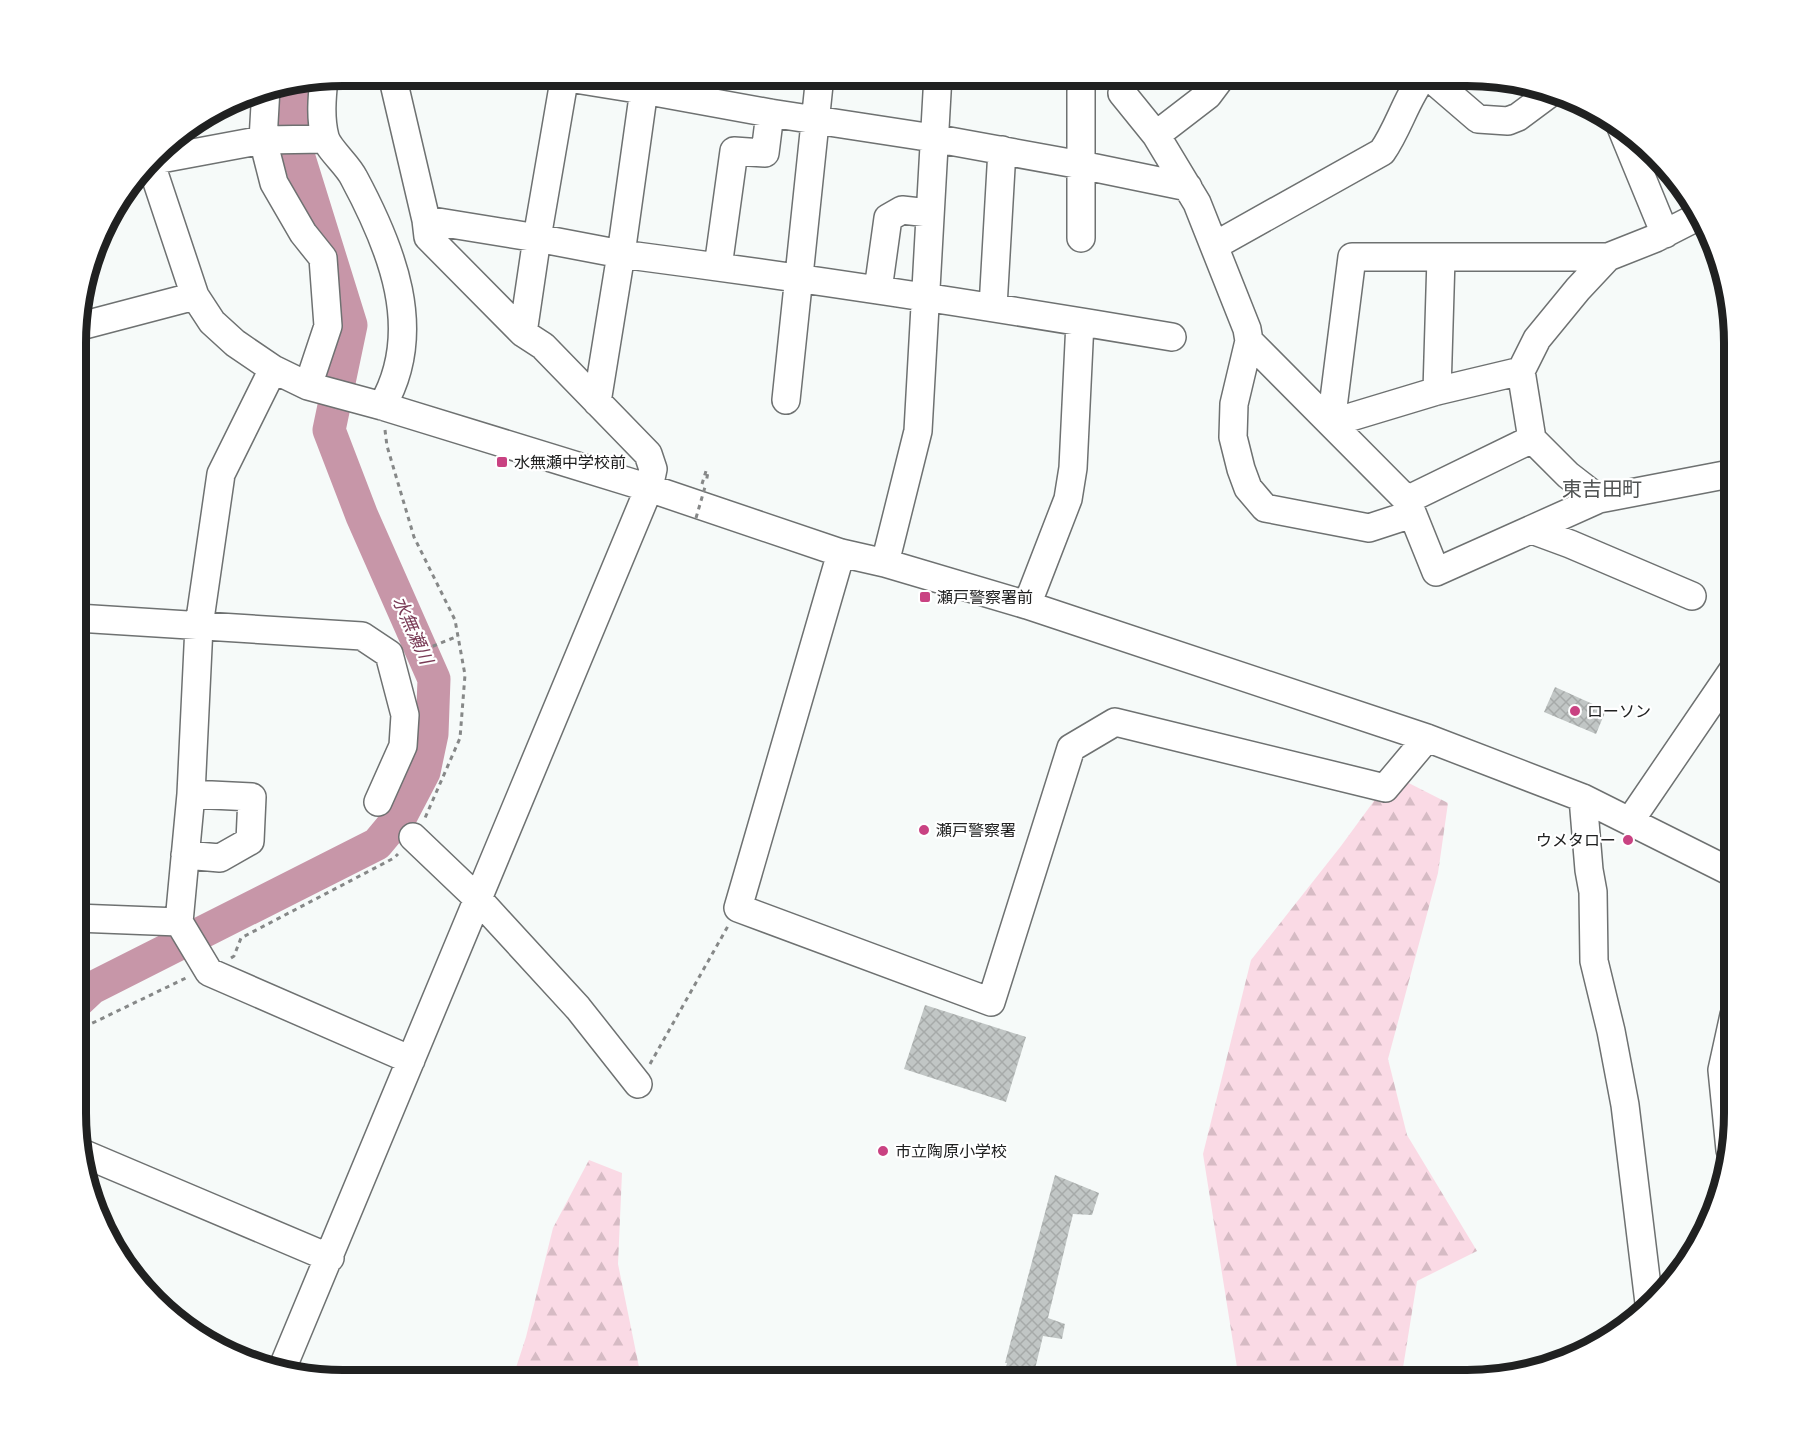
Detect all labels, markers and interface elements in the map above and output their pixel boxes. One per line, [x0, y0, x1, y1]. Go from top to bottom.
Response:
place label: 水無瀬中学校前 [514, 451, 626, 474]
marker: 水無瀬中学校前 [495, 455, 509, 469]
district label: 東吉田町 [1562, 475, 1642, 503]
place label: 瀬戸警察署前 [937, 586, 1033, 609]
marker: 瀬戸警察署前 [918, 590, 932, 604]
water label: 水無瀬川 [387, 592, 440, 670]
place label: ローソン [1587, 700, 1651, 723]
marker: ローソン [1568, 704, 1582, 718]
place label: 瀬戸警察署 [936, 819, 1016, 842]
marker: 瀬戸警察署 [917, 823, 931, 837]
place label: ウメタロー [1536, 829, 1616, 852]
marker: ウメタロー [1621, 833, 1635, 847]
place label: 市立陶原小学校 [895, 1140, 1007, 1163]
marker: 市立陶原小学校 [876, 1144, 890, 1158]

